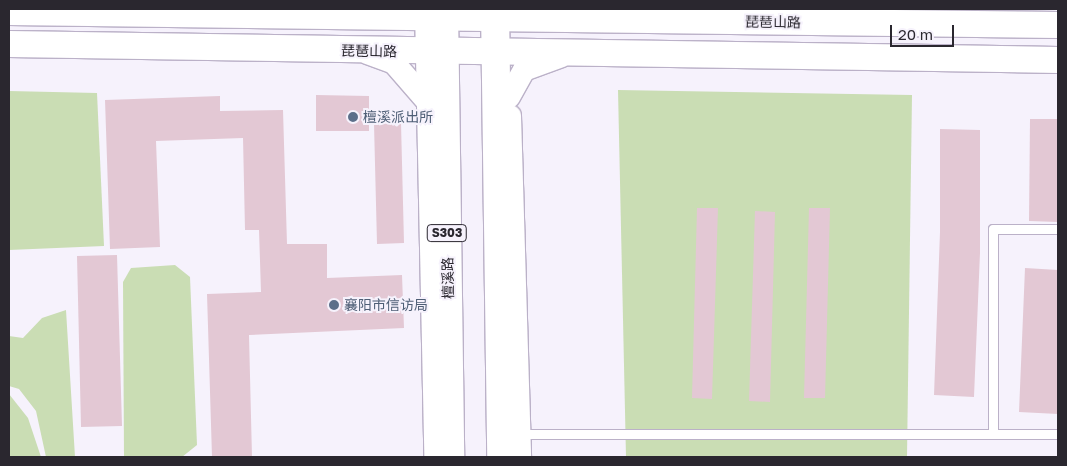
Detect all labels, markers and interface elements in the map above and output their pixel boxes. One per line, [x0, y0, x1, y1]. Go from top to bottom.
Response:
street label: 琵琶山路 [745, 13, 801, 31]
scale bar [892, 15, 956, 47]
text: 20 m [898, 25, 933, 43]
street label: 琵琶山路 [341, 42, 397, 60]
place label: 檀溪派出所 [363, 109, 433, 125]
marker: 檀溪派出所 [347, 111, 359, 123]
road number: S303 [426, 224, 468, 242]
street label: 檀溪路 [439, 257, 457, 299]
place label: 襄阳市信访局 [344, 297, 428, 313]
marker: 襄阳市信访局 [328, 299, 340, 311]

